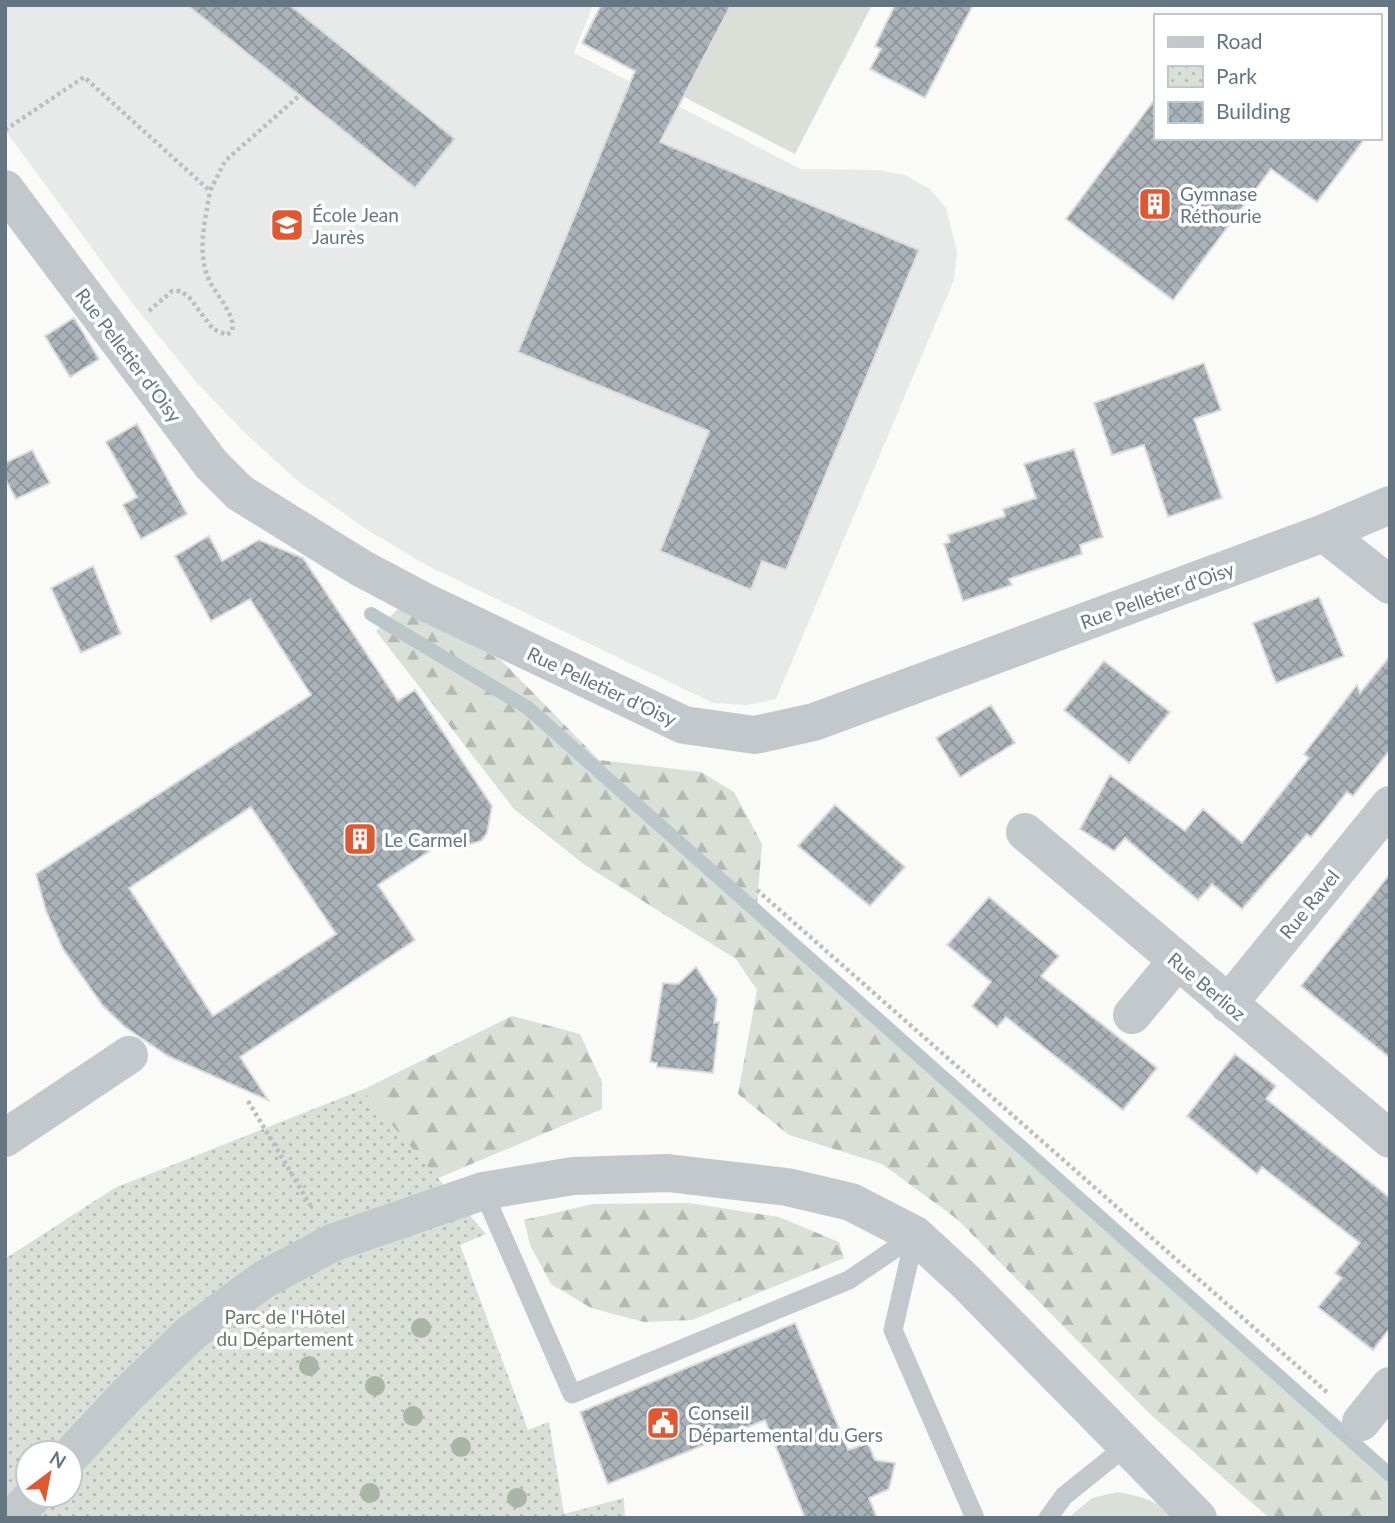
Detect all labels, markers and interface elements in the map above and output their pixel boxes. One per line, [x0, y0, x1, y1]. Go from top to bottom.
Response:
legend [1154, 14, 1381, 140]
text: Road [1216, 28, 1263, 53]
text: Park [1216, 63, 1257, 88]
text: Building [1216, 98, 1291, 123]
place label: Gymnase Réthourie [1180, 182, 1262, 227]
building icon: Gymnase Réthourie [1136, 185, 1174, 223]
place label: École Jean Jaurès [312, 203, 399, 248]
school or university icon: École Jean Jaurès [268, 206, 306, 244]
street label: Rue Pelletier d'Oisy [71, 283, 187, 427]
street label: Rue Pelletier d'Oisy [1077, 556, 1237, 634]
street label: Rue Pelletier d'Oisy [524, 641, 680, 731]
building icon: Le Carmel [341, 820, 379, 858]
place label: Le Carmel [384, 828, 467, 851]
street label: Rue Ravel [1274, 865, 1344, 943]
street label: Rue Berlioz [1163, 947, 1251, 1025]
park label: Parc de l'Hôtel du Département [216, 1305, 354, 1350]
place label: Conseil Départemental du Gers [688, 1401, 883, 1446]
public building icon: Conseil Départemental du Gers [644, 1404, 682, 1442]
north arrow [14, 1439, 84, 1509]
text: N [46, 1446, 71, 1473]

